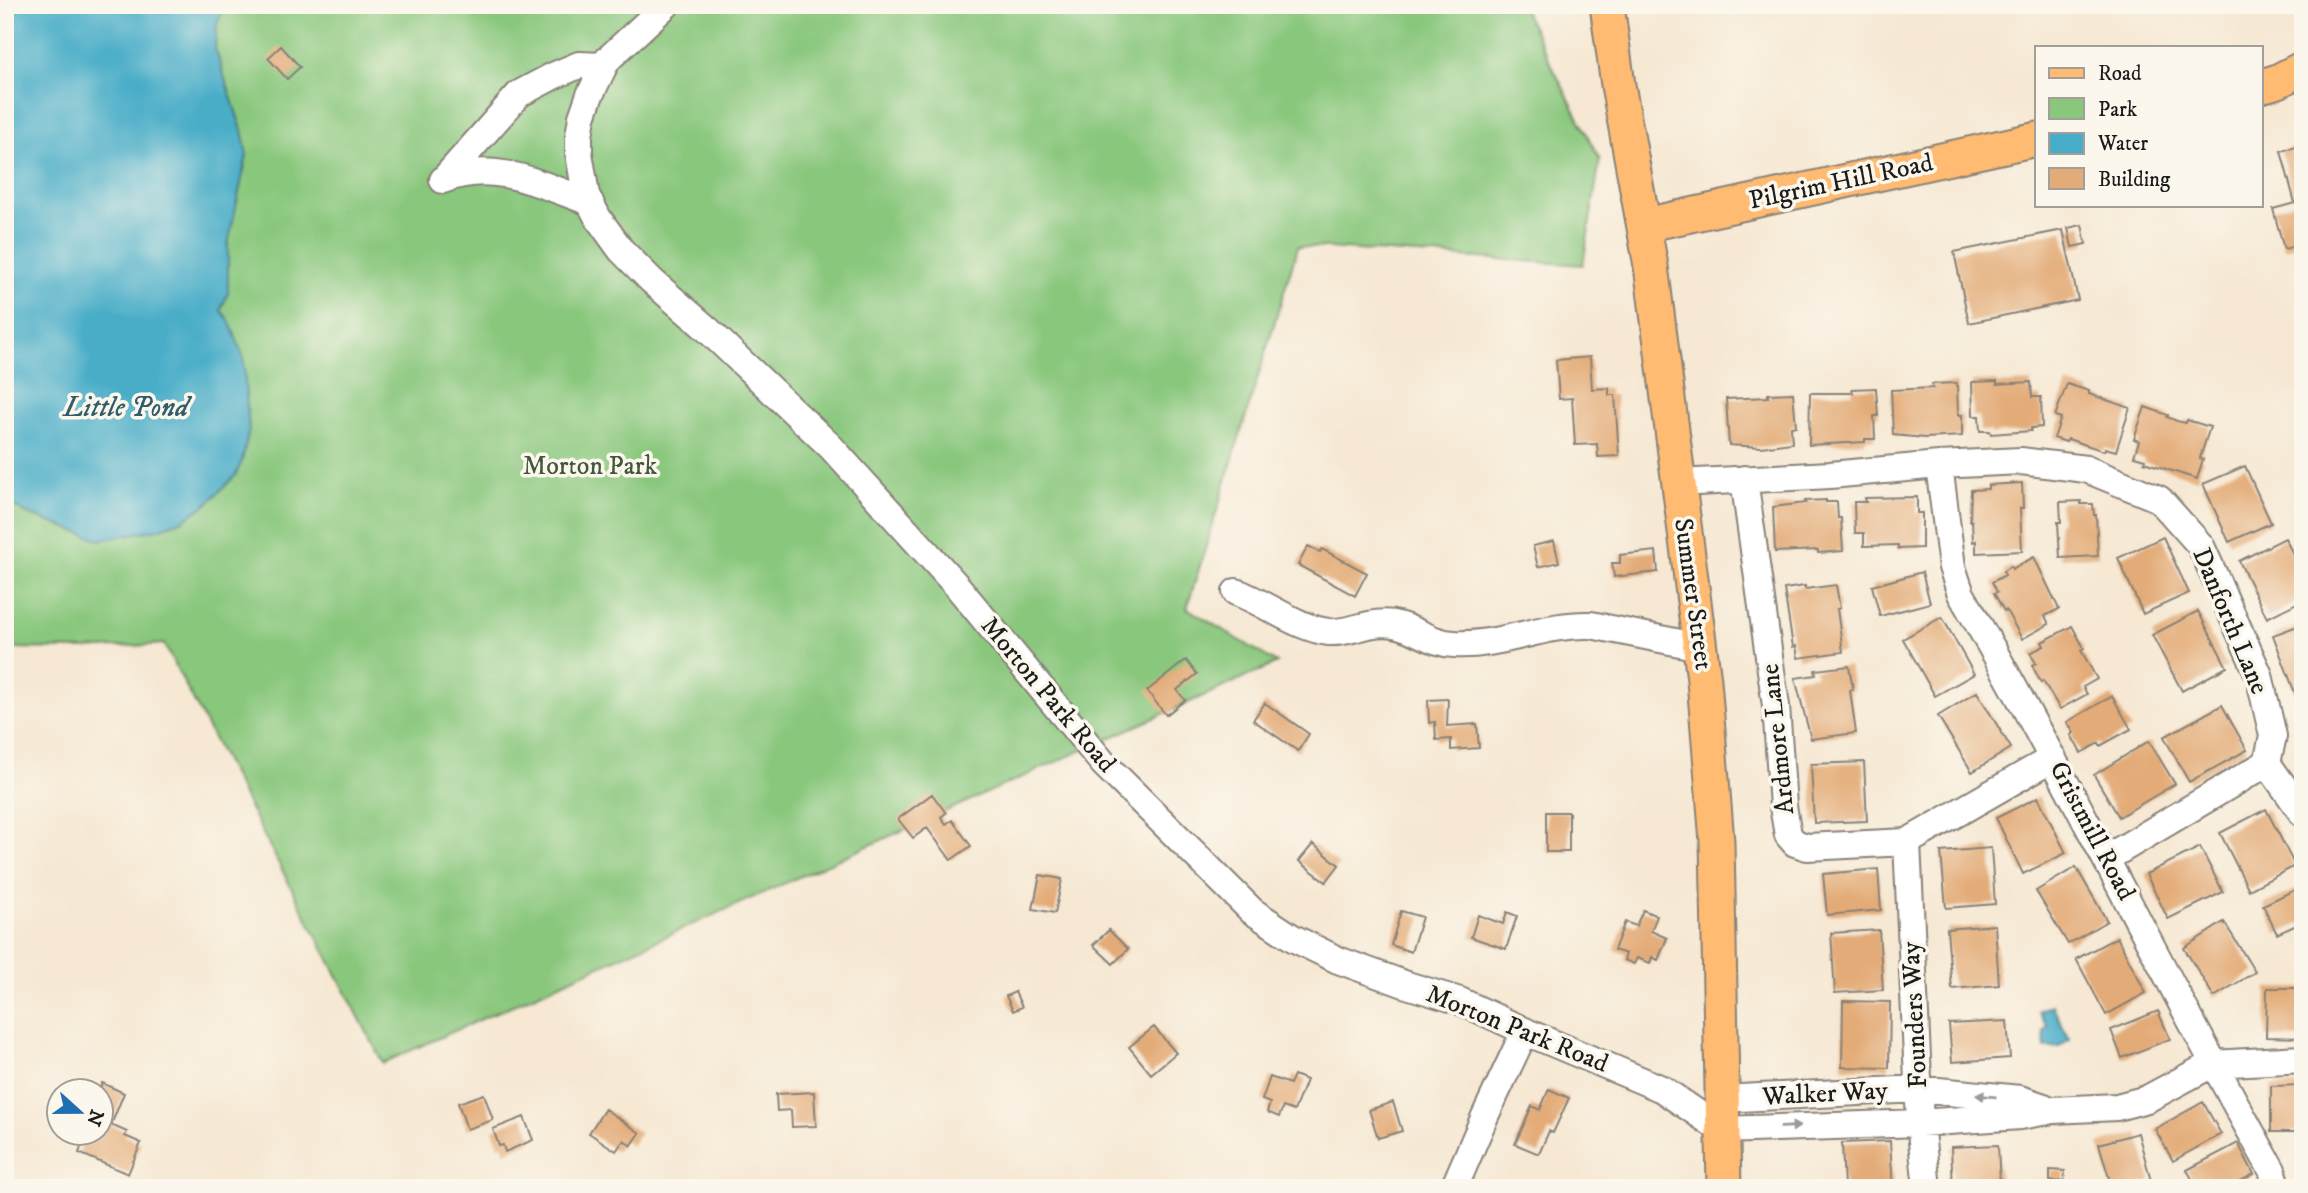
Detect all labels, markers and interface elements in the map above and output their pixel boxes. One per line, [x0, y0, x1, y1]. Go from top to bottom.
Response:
legend [2035, 46, 2262, 206]
text: Road [2098, 61, 2142, 87]
text: Park [2098, 97, 2138, 123]
text: Water [2097, 131, 2148, 157]
street label: Pilgrim Hill Road [1746, 146, 1936, 218]
text: Building [2098, 167, 2171, 193]
water label: Little Pond [61, 390, 192, 425]
park label: Morton Park [523, 450, 657, 483]
street label: Summer Street [1666, 516, 1720, 672]
street label: Danforth Lane [2184, 543, 2276, 699]
street label: Morton Park Road [973, 610, 1123, 780]
street label: Ardmore Lane [1754, 662, 1802, 816]
street label: Gristmill Road [2042, 756, 2142, 906]
street label: Founders Way [1895, 940, 1935, 1089]
street label: Morton Park Road [1421, 977, 1613, 1081]
street label: Walker Way [1761, 1074, 1889, 1114]
north arrow [46, 1078, 116, 1148]
one-way arrow [1975, 1090, 1997, 1101]
text: N [81, 1106, 108, 1129]
one-way arrow [1779, 1122, 1801, 1133]

